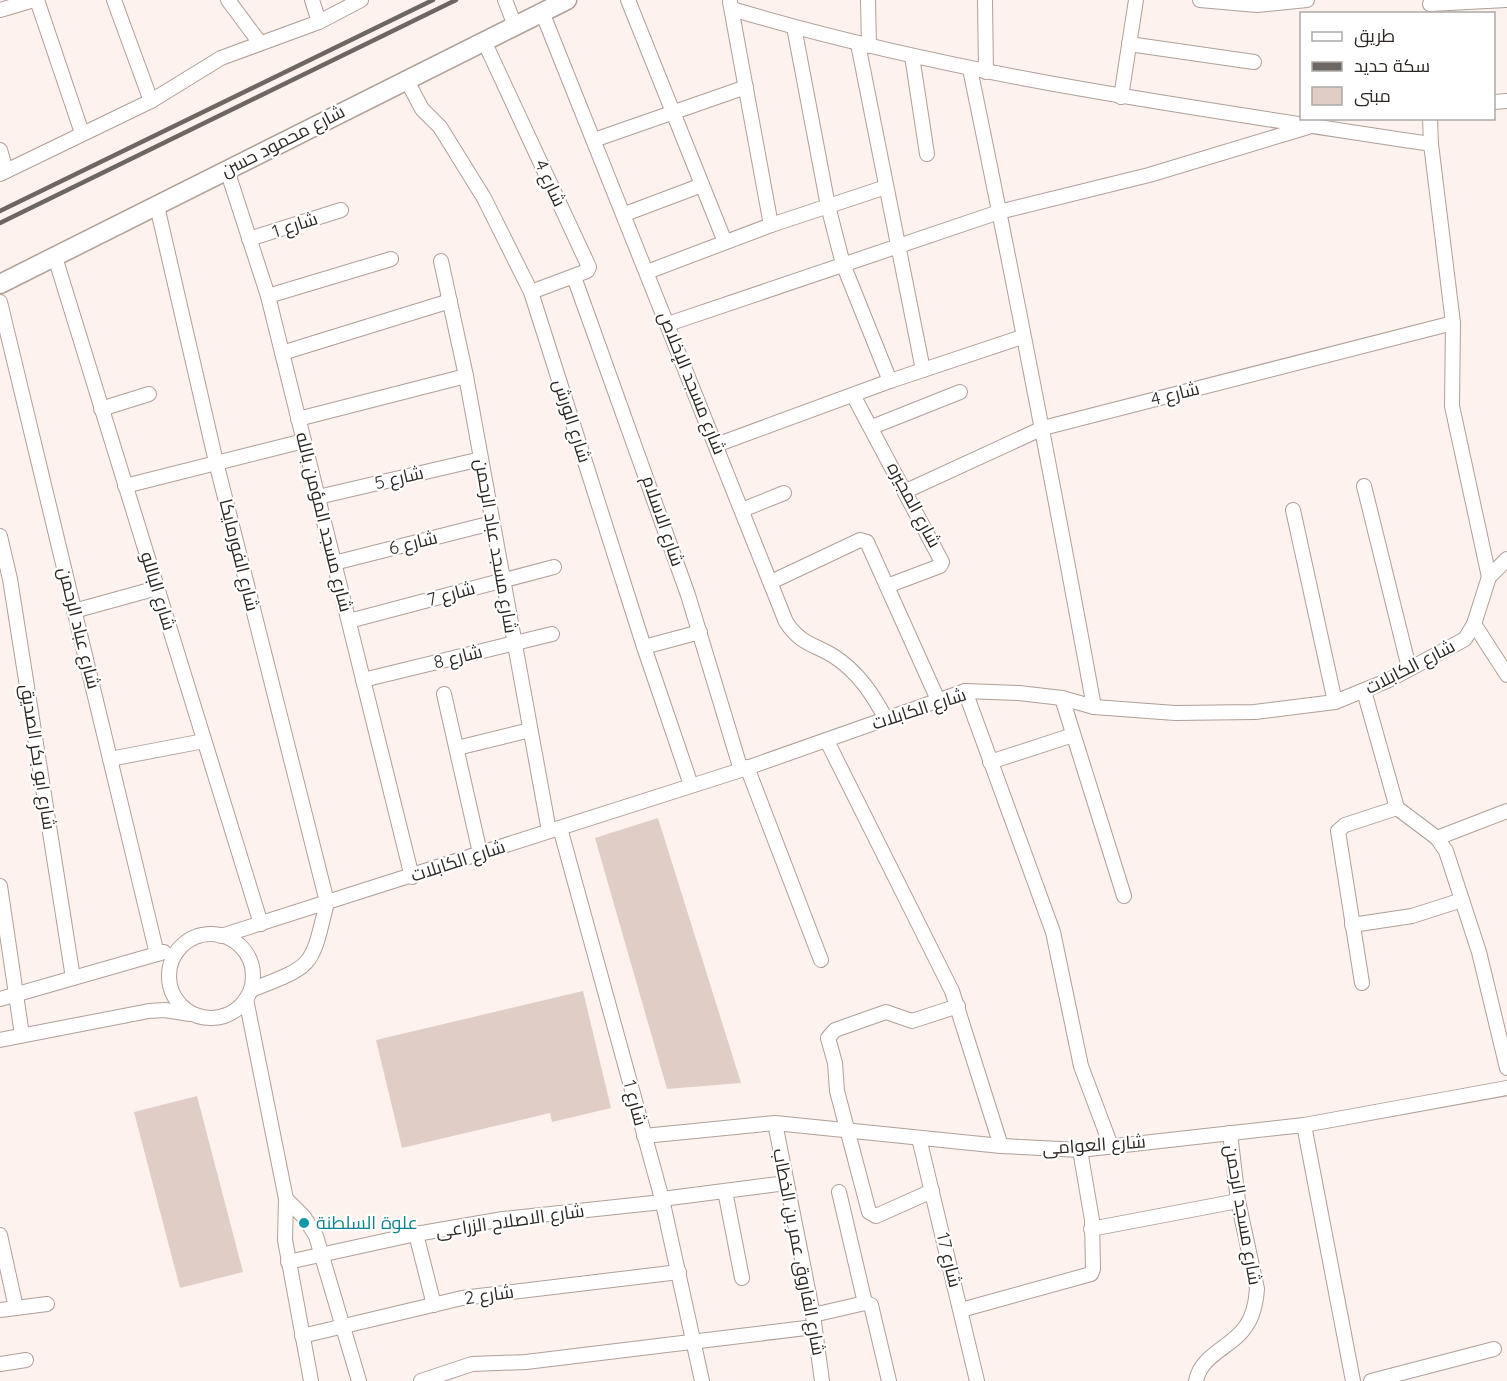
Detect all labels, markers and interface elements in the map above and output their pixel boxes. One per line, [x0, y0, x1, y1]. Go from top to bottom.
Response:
legend [1300, 12, 1495, 120]
text: طريق [1354, 24, 1395, 48]
text: سكة حديد [1354, 54, 1430, 77]
text: مبنى [1354, 84, 1391, 107]
street label: شارع محمود حسن [217, 99, 349, 183]
street label: شارع 4 [529, 156, 571, 210]
street label: شارع 1 [269, 206, 321, 244]
street label: شارع مسجد الإخلاص [652, 308, 732, 458]
street label: شارع الورش [547, 376, 597, 466]
street label: شارع 4 [1148, 376, 1202, 412]
street label: شارع مسجد المؤمن بالله [290, 430, 358, 614]
street label: شارع مسجد عباد الرحمن [469, 457, 523, 635]
street label: شارع المجيره [881, 458, 947, 552]
street label: شارع 5 [372, 461, 426, 495]
street label: شارع الاسلام [636, 472, 690, 570]
street label: شارع الفورمايكا [213, 496, 265, 614]
street label: شارع 6 [386, 525, 440, 561]
street label: شارع الباللو [135, 549, 181, 633]
street label: شارع عباد الرحمن [52, 565, 106, 691]
street label: شارع 7 [424, 576, 478, 612]
street label: شارع الكابلات [1361, 634, 1459, 700]
street label: شارع 8 [431, 639, 485, 675]
street label: شارع ابو بكر الصديق [15, 682, 61, 832]
street label: شارع الكابلات [869, 682, 969, 736]
street label: شارع الكابلات [408, 834, 508, 888]
street label: شارع 1 [617, 1077, 653, 1129]
street label: شارع العوامى [1041, 1129, 1147, 1161]
street label: شارع مسجد الرحمن [1219, 1143, 1267, 1287]
street label: شارع الفاروق عمر بن الخطاب [767, 1146, 831, 1358]
street label: شارع الاصلاح الزراعى [434, 1199, 586, 1243]
place label: علوة السلطنة [316, 1211, 418, 1234]
marker: علوة السلطنة [297, 1216, 311, 1230]
street label: شارع 17 [931, 1230, 967, 1290]
street label: شارع 2 [463, 1280, 515, 1310]

